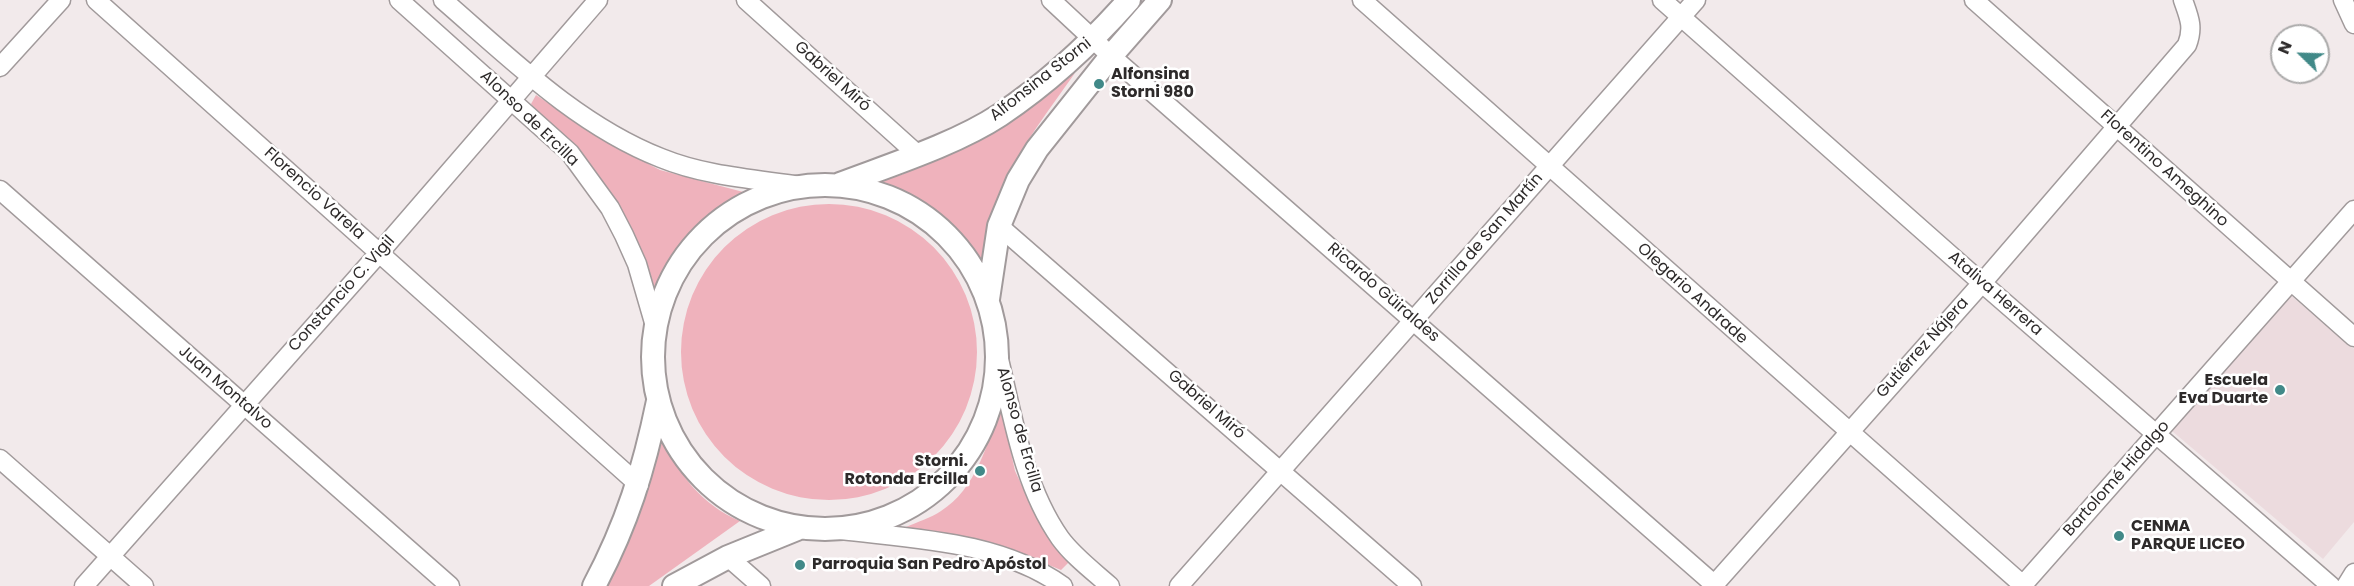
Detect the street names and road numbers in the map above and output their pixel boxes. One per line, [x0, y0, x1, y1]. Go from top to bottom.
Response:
street label: Alfonsina Storni [986, 34, 1096, 126]
street label: Gabriel Miró [790, 38, 874, 116]
street label: Alonso de Ercilla [476, 67, 582, 171]
street label: Florentino Ameghino [2096, 106, 2232, 232]
street label: Florencio Varela [260, 144, 368, 244]
street label: Zorrilla de San Martín [1423, 169, 1547, 309]
street label: Constancio C. Vigil [285, 232, 399, 356]
street label: Ricardo Güiraldes [1323, 239, 1443, 347]
street label: Olegario Andrade [1633, 239, 1751, 349]
street label: Ataliva Herrera [1944, 248, 2046, 340]
street label: Gutiérrez Nájera [1873, 294, 1973, 402]
street label: Juan Montalvo [174, 342, 276, 434]
street label: Alonso de Ercilla [992, 365, 1046, 495]
street label: Gabriel Miró [1163, 366, 1249, 444]
street label: Bartolomé Hidalgo [2060, 417, 2174, 541]

